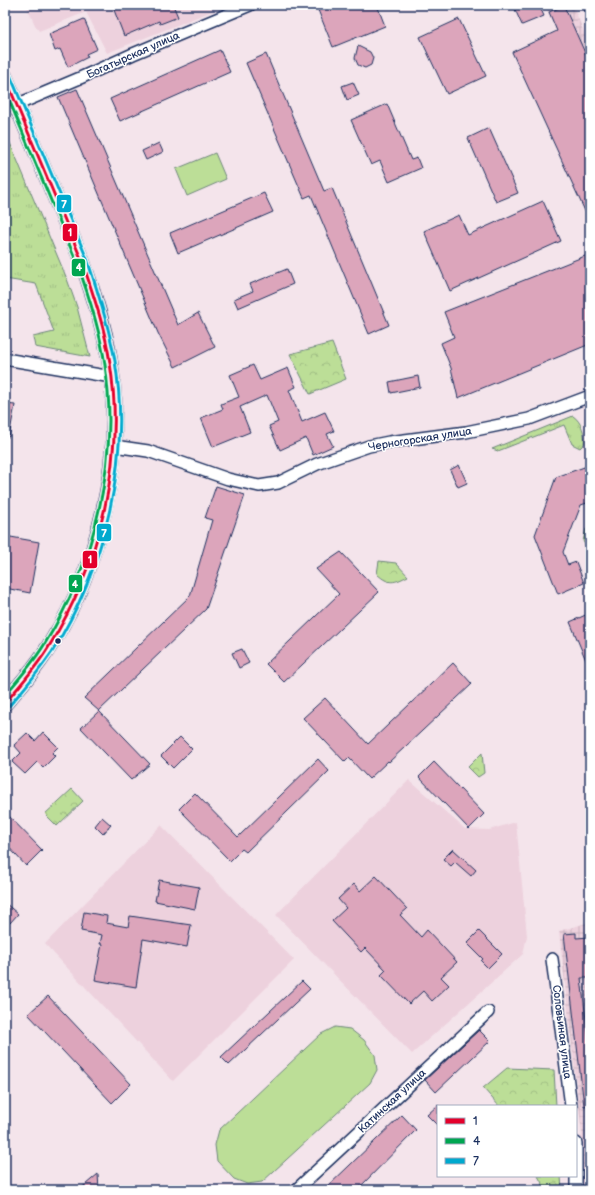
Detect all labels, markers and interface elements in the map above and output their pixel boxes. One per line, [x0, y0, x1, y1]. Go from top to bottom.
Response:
street label: Богатырская улица [85, 28, 182, 81]
line badge: 7 [56, 194, 72, 213]
text: 7 [61, 198, 67, 211]
line badge: 1 [62, 223, 78, 242]
text: 1 [68, 226, 72, 239]
line badge: 4 [71, 258, 86, 277]
text: 4 [76, 261, 83, 274]
street label: Черногорская улица [367, 424, 473, 454]
line badge: 7 [96, 523, 112, 542]
text: 7 [101, 527, 107, 540]
line badge: 1 [82, 550, 98, 569]
text: 1 [88, 553, 92, 566]
line badge: 4 [68, 574, 83, 593]
text: 4 [72, 578, 79, 591]
unlabelled marker [53, 636, 63, 646]
street label: Соловьиная улица [550, 984, 574, 1080]
street label: Катинская улица [355, 1066, 429, 1136]
legend [437, 1105, 577, 1177]
text: 1 [473, 1114, 478, 1129]
text: 4 [473, 1134, 481, 1149]
text: 7 [473, 1154, 479, 1169]

